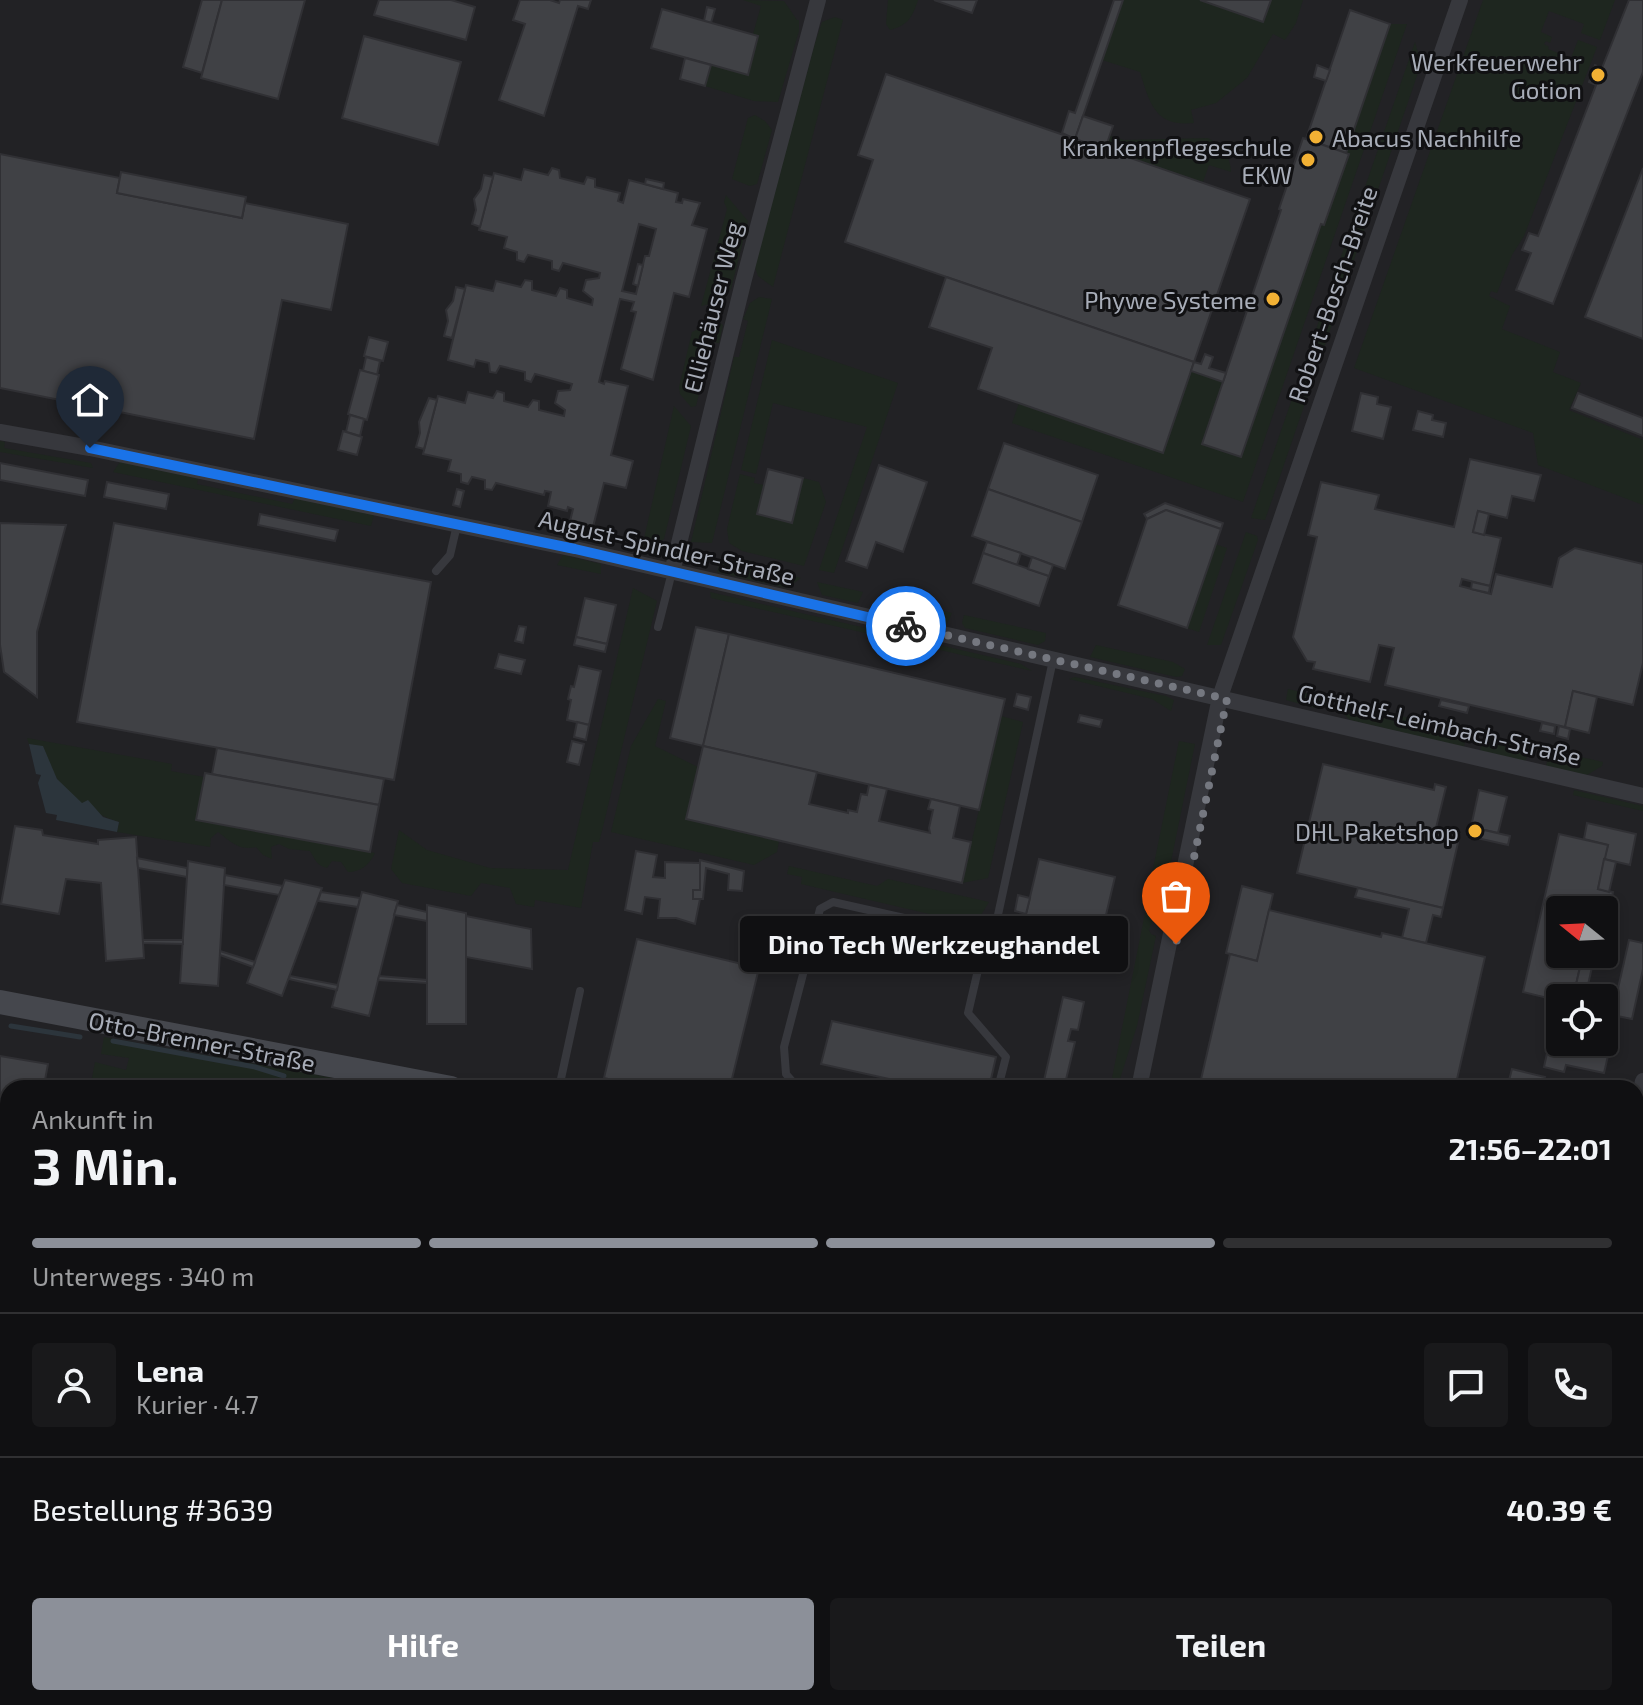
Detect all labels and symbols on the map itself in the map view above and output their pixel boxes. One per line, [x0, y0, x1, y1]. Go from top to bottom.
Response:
place label: Werkfeuerwehr Gotion [1411, 47, 1582, 104]
marker: Werkfeuerwehr Gotion [1589, 66, 1607, 84]
place label: Abacus Nachhilfe [1332, 123, 1521, 152]
marker: Abacus Nachhilfe [1307, 128, 1325, 146]
place label: Krankenpflegeschule EKW [1062, 132, 1292, 189]
marker: Krankenpflegeschule EKW [1299, 151, 1317, 169]
street label: Robert-Bosch-Breite [1281, 182, 1383, 406]
street label: Elliehäuser Weg [677, 219, 747, 395]
place label: Phywe Systeme [1084, 285, 1257, 314]
marker: Phywe Systeme [1264, 290, 1282, 308]
pin [56, 366, 124, 448]
street label: August-Spindler-Straße [536, 503, 798, 591]
courier [866, 586, 946, 666]
street label: Gotthelf-Leimbach-Straße [1296, 677, 1584, 771]
place label: DHL Paketshop [1295, 817, 1459, 846]
marker: DHL Paketshop [1466, 822, 1484, 840]
pin [1142, 862, 1210, 944]
north arrow [1546, 896, 1618, 968]
callout: Dino Tech Werkzeughandel [740, 916, 1128, 972]
street label: Otto-Brenner-Straße [86, 1005, 318, 1077]

